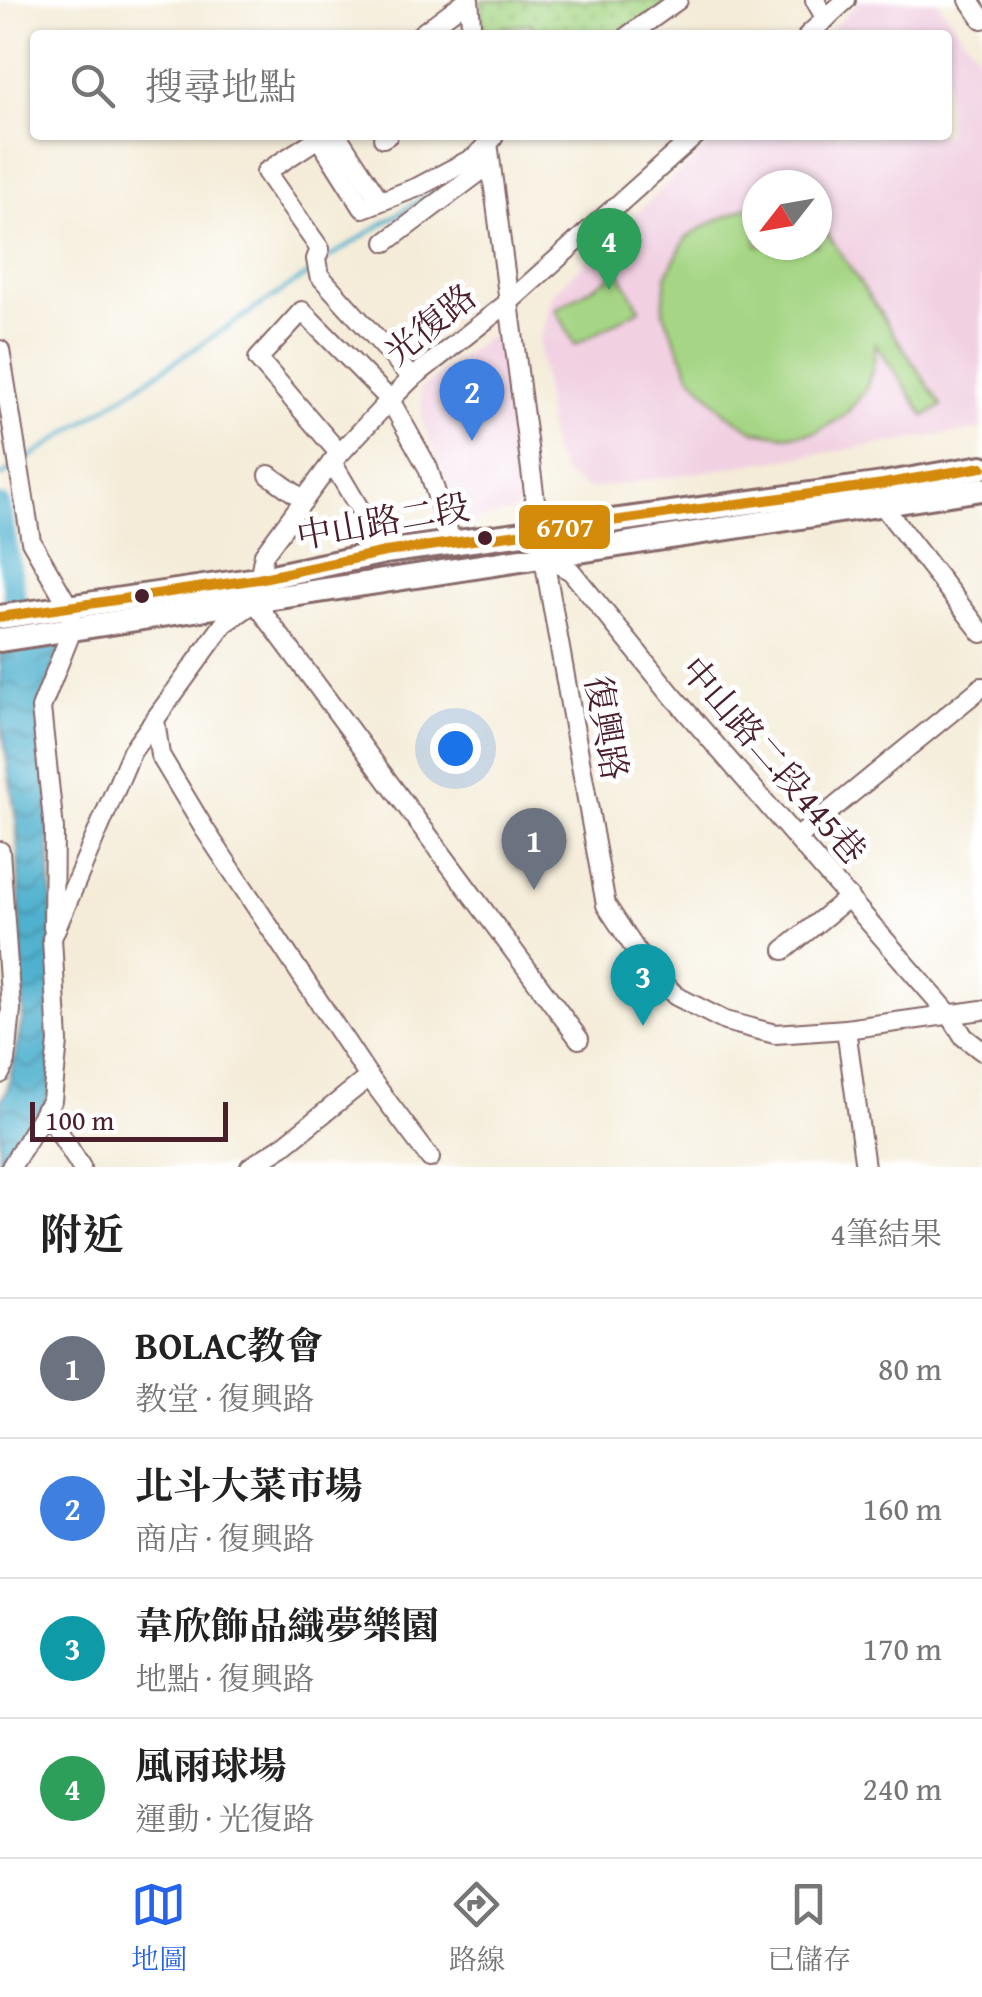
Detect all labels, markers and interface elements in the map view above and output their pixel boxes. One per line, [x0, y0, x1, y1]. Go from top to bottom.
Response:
search box [30, 30, 952, 140]
icon: search [65, 58, 120, 113]
text: 搜尋地點 [145, 58, 297, 114]
north arrow [742, 170, 832, 260]
pin: 4 [576, 208, 642, 290]
street label: 光復路 [373, 271, 487, 377]
pin: 2 [440, 358, 504, 441]
street label: 中山路二段 [292, 481, 474, 561]
line badge: 6707 [517, 503, 612, 551]
text: 6707 [536, 506, 594, 547]
unlabelled marker [475, 528, 495, 548]
unlabelled marker [132, 586, 152, 606]
street label: 中山路二段445巷 [669, 645, 879, 875]
street label: 復興路 [573, 672, 641, 784]
your location [430, 723, 481, 774]
pin: 1 [502, 808, 566, 890]
pin: 3 [610, 944, 676, 1026]
scale bar [30, 1097, 228, 1142]
text: 100 m [45, 1099, 114, 1140]
text: 附近 [40, 1203, 124, 1264]
text: 4筆結果 [831, 1210, 942, 1257]
text: BOLAC教會 [135, 1317, 323, 1373]
text: 1 [64, 1345, 81, 1392]
text: 80 m [878, 1345, 942, 1392]
text: 教堂 · 復興路 [135, 1375, 314, 1422]
text: 北斗大菜市場 [135, 1457, 363, 1513]
text: 2 [64, 1485, 81, 1532]
text: 160 m [863, 1485, 942, 1532]
text: 商店 · 復興路 [135, 1515, 314, 1562]
text: 韋欣飾品織夢樂園 [135, 1597, 439, 1653]
text: 3 [64, 1625, 81, 1672]
text: 170 m [863, 1625, 942, 1672]
text: 地點 · 復興路 [135, 1655, 314, 1702]
text: 風雨球場 [135, 1737, 287, 1793]
text: 4 [64, 1765, 81, 1812]
text: 240 m [863, 1765, 942, 1812]
text: 運動 · 光復路 [135, 1795, 314, 1842]
tab: 地圖 [131, 1877, 187, 1979]
tab: 路線 [449, 1877, 505, 1979]
tab: 已儲存 [767, 1877, 851, 1979]

